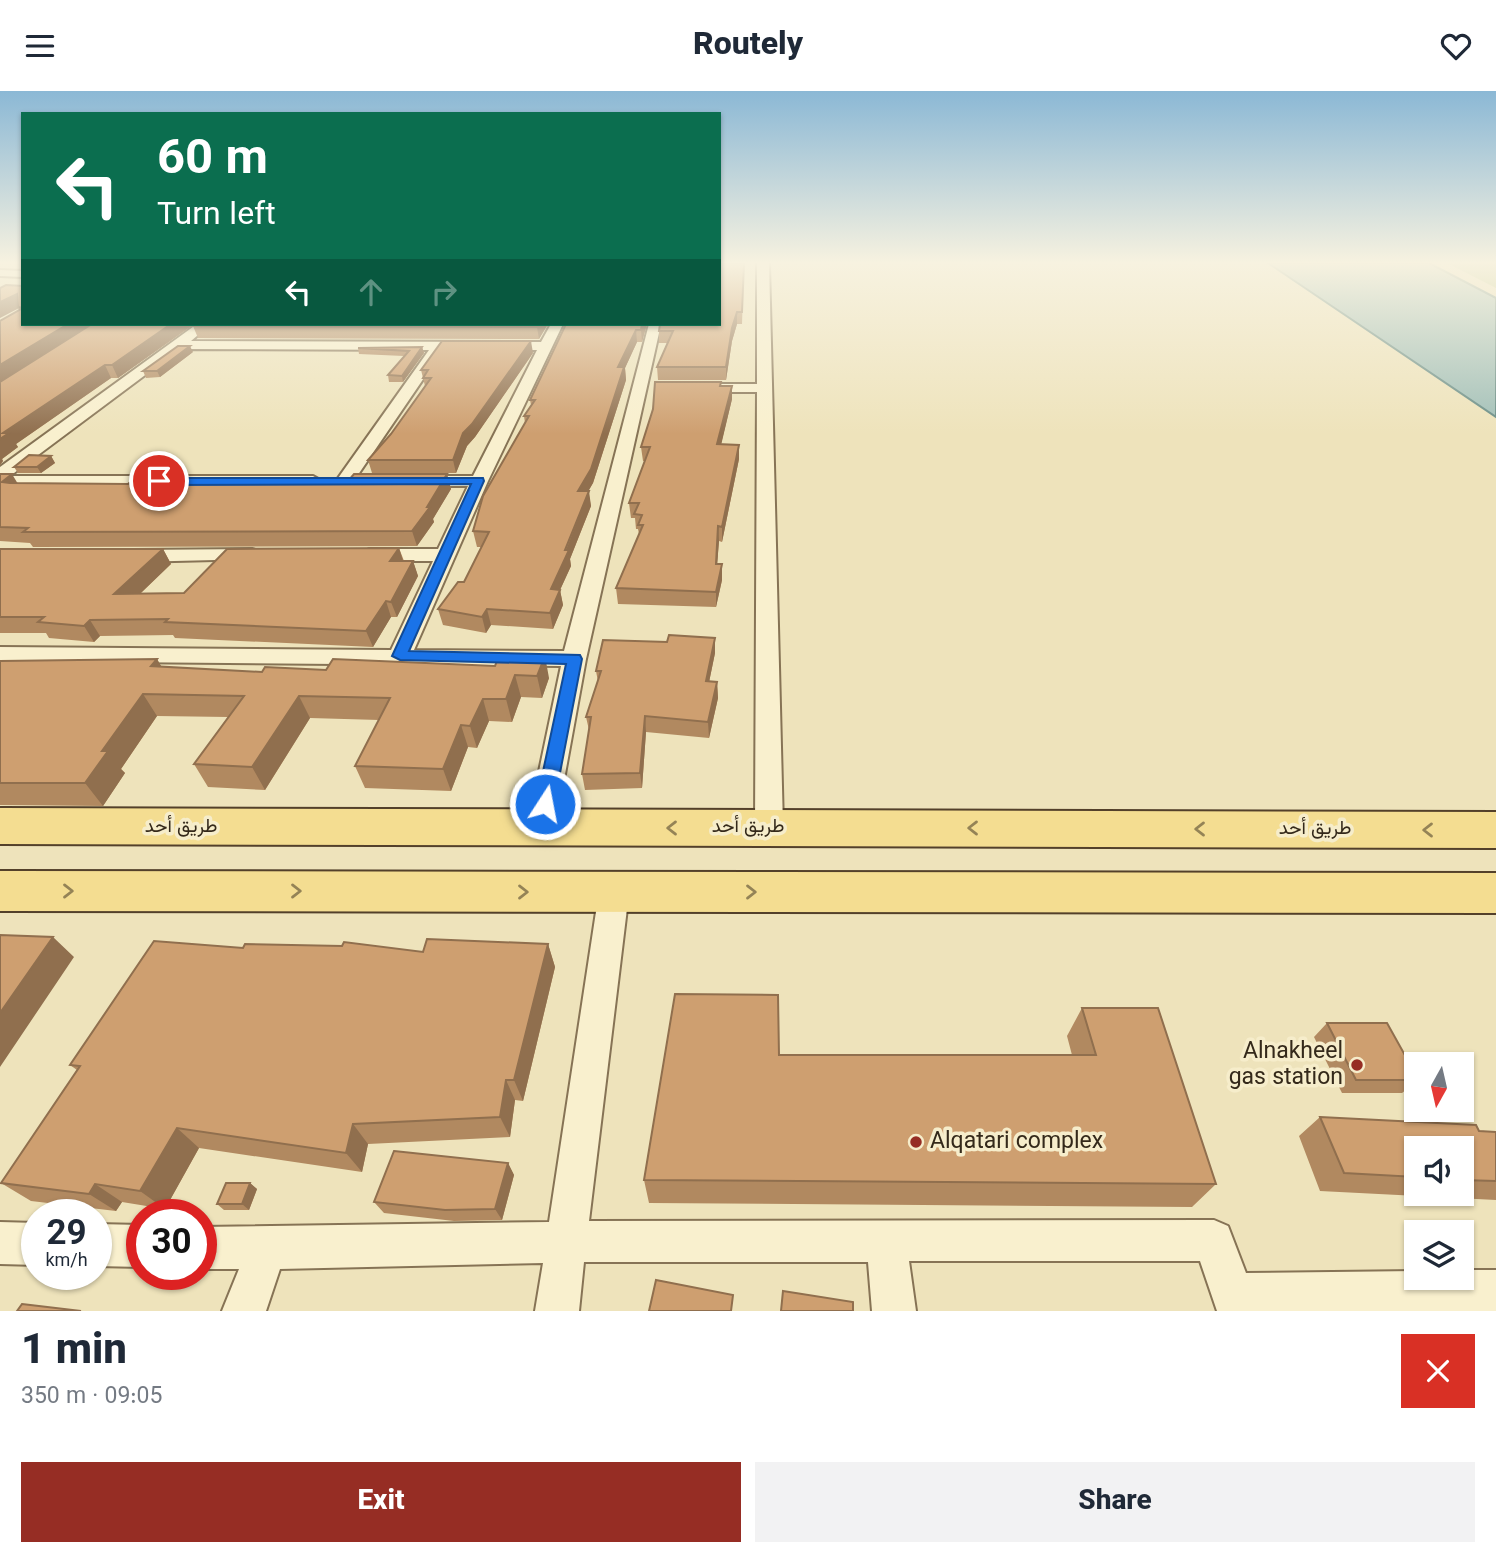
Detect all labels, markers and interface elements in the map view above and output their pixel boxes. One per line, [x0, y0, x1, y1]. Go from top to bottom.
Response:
text: Routely [693, 21, 803, 71]
icon: menu [21, 27, 59, 65]
icon: heart [1437, 27, 1475, 65]
text: 60 m [157, 123, 268, 199]
icon: left [42, 140, 133, 231]
text: Turn left [157, 191, 276, 241]
icon: left [279, 273, 317, 311]
icon: ahead [352, 273, 390, 311]
icon: right [425, 273, 463, 311]
pin [129, 451, 189, 511]
icon: arrive [140, 462, 178, 500]
position arrow [508, 767, 582, 841]
street label: طريق أحد [145, 813, 217, 842]
street label: طريق أحد [712, 813, 784, 842]
street label: طريق أحد [1279, 815, 1351, 844]
one-way arrow [666, 820, 677, 836]
one-way arrow [967, 820, 978, 836]
one-way arrow [1195, 821, 1205, 837]
one-way arrow [1422, 822, 1433, 838]
one-way arrow [63, 883, 74, 899]
one-way arrow [291, 883, 301, 899]
one-way arrow [518, 884, 529, 900]
one-way arrow [746, 884, 756, 900]
place label: Alnakheel gas station [1229, 1034, 1343, 1096]
north arrow [1404, 1052, 1474, 1122]
map controls [1404, 1052, 1474, 1290]
marker: Alnakheel gas station [1349, 1057, 1365, 1073]
place label: Alqatari complex [930, 1124, 1103, 1160]
marker: Alqatari complex [908, 1134, 924, 1150]
button: sound [1404, 1136, 1474, 1206]
speed limit sign: 30 [126, 1199, 217, 1290]
text: 29 [46, 1208, 87, 1263]
button: layers [1404, 1220, 1474, 1290]
text: km/h [45, 1248, 88, 1276]
text: 1 min [21, 1320, 127, 1386]
button: close [1401, 1334, 1475, 1408]
text: 350 m · 09:05 [21, 1379, 162, 1415]
button: Exit [21, 1462, 741, 1542]
button: Share [755, 1462, 1475, 1542]

